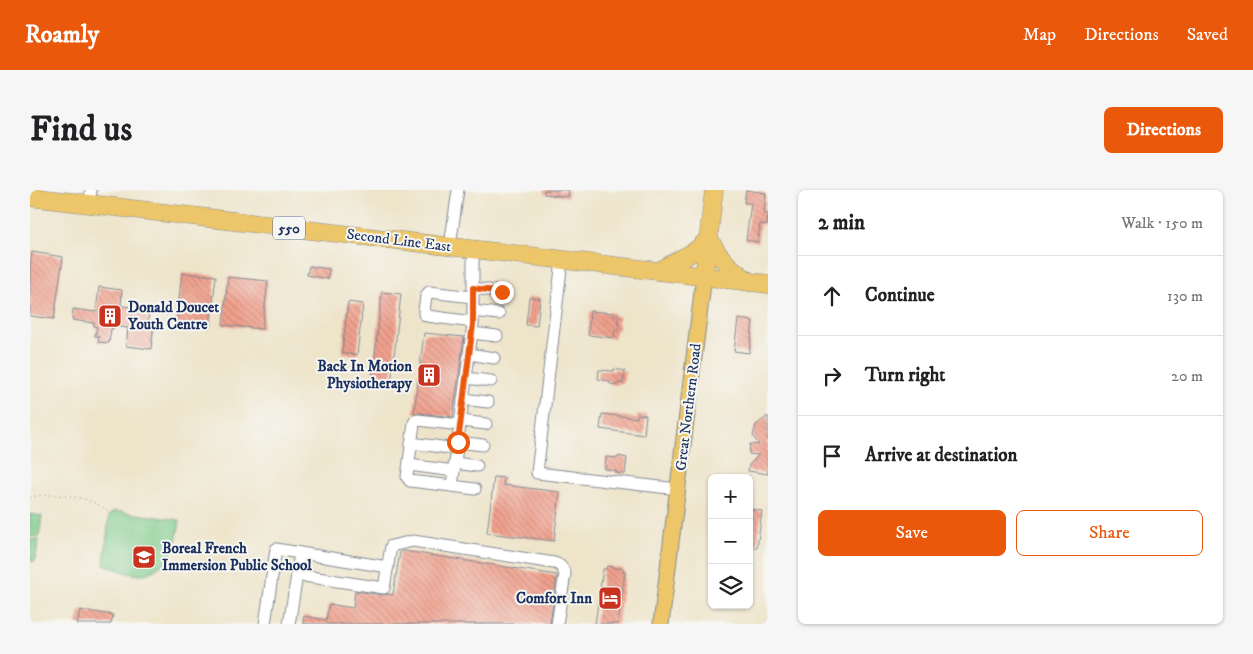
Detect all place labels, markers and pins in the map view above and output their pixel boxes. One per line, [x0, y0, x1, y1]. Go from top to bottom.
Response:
place label: Donald Doucet Youth Centre [127, 298, 219, 334]
building icon: Donald Doucet Youth Centre [97, 303, 123, 329]
place label: Back In Motion Physiotherapy [317, 357, 413, 393]
building icon: Back In Motion Physiotherapy [416, 362, 442, 388]
place label: Boreal French Immersion Public School [162, 539, 312, 575]
school or university icon: Boreal French Immersion Public School [131, 544, 157, 570]
hotel icon: Comfort Inn [597, 585, 623, 611]
place label: Comfort Inn [516, 589, 592, 608]

